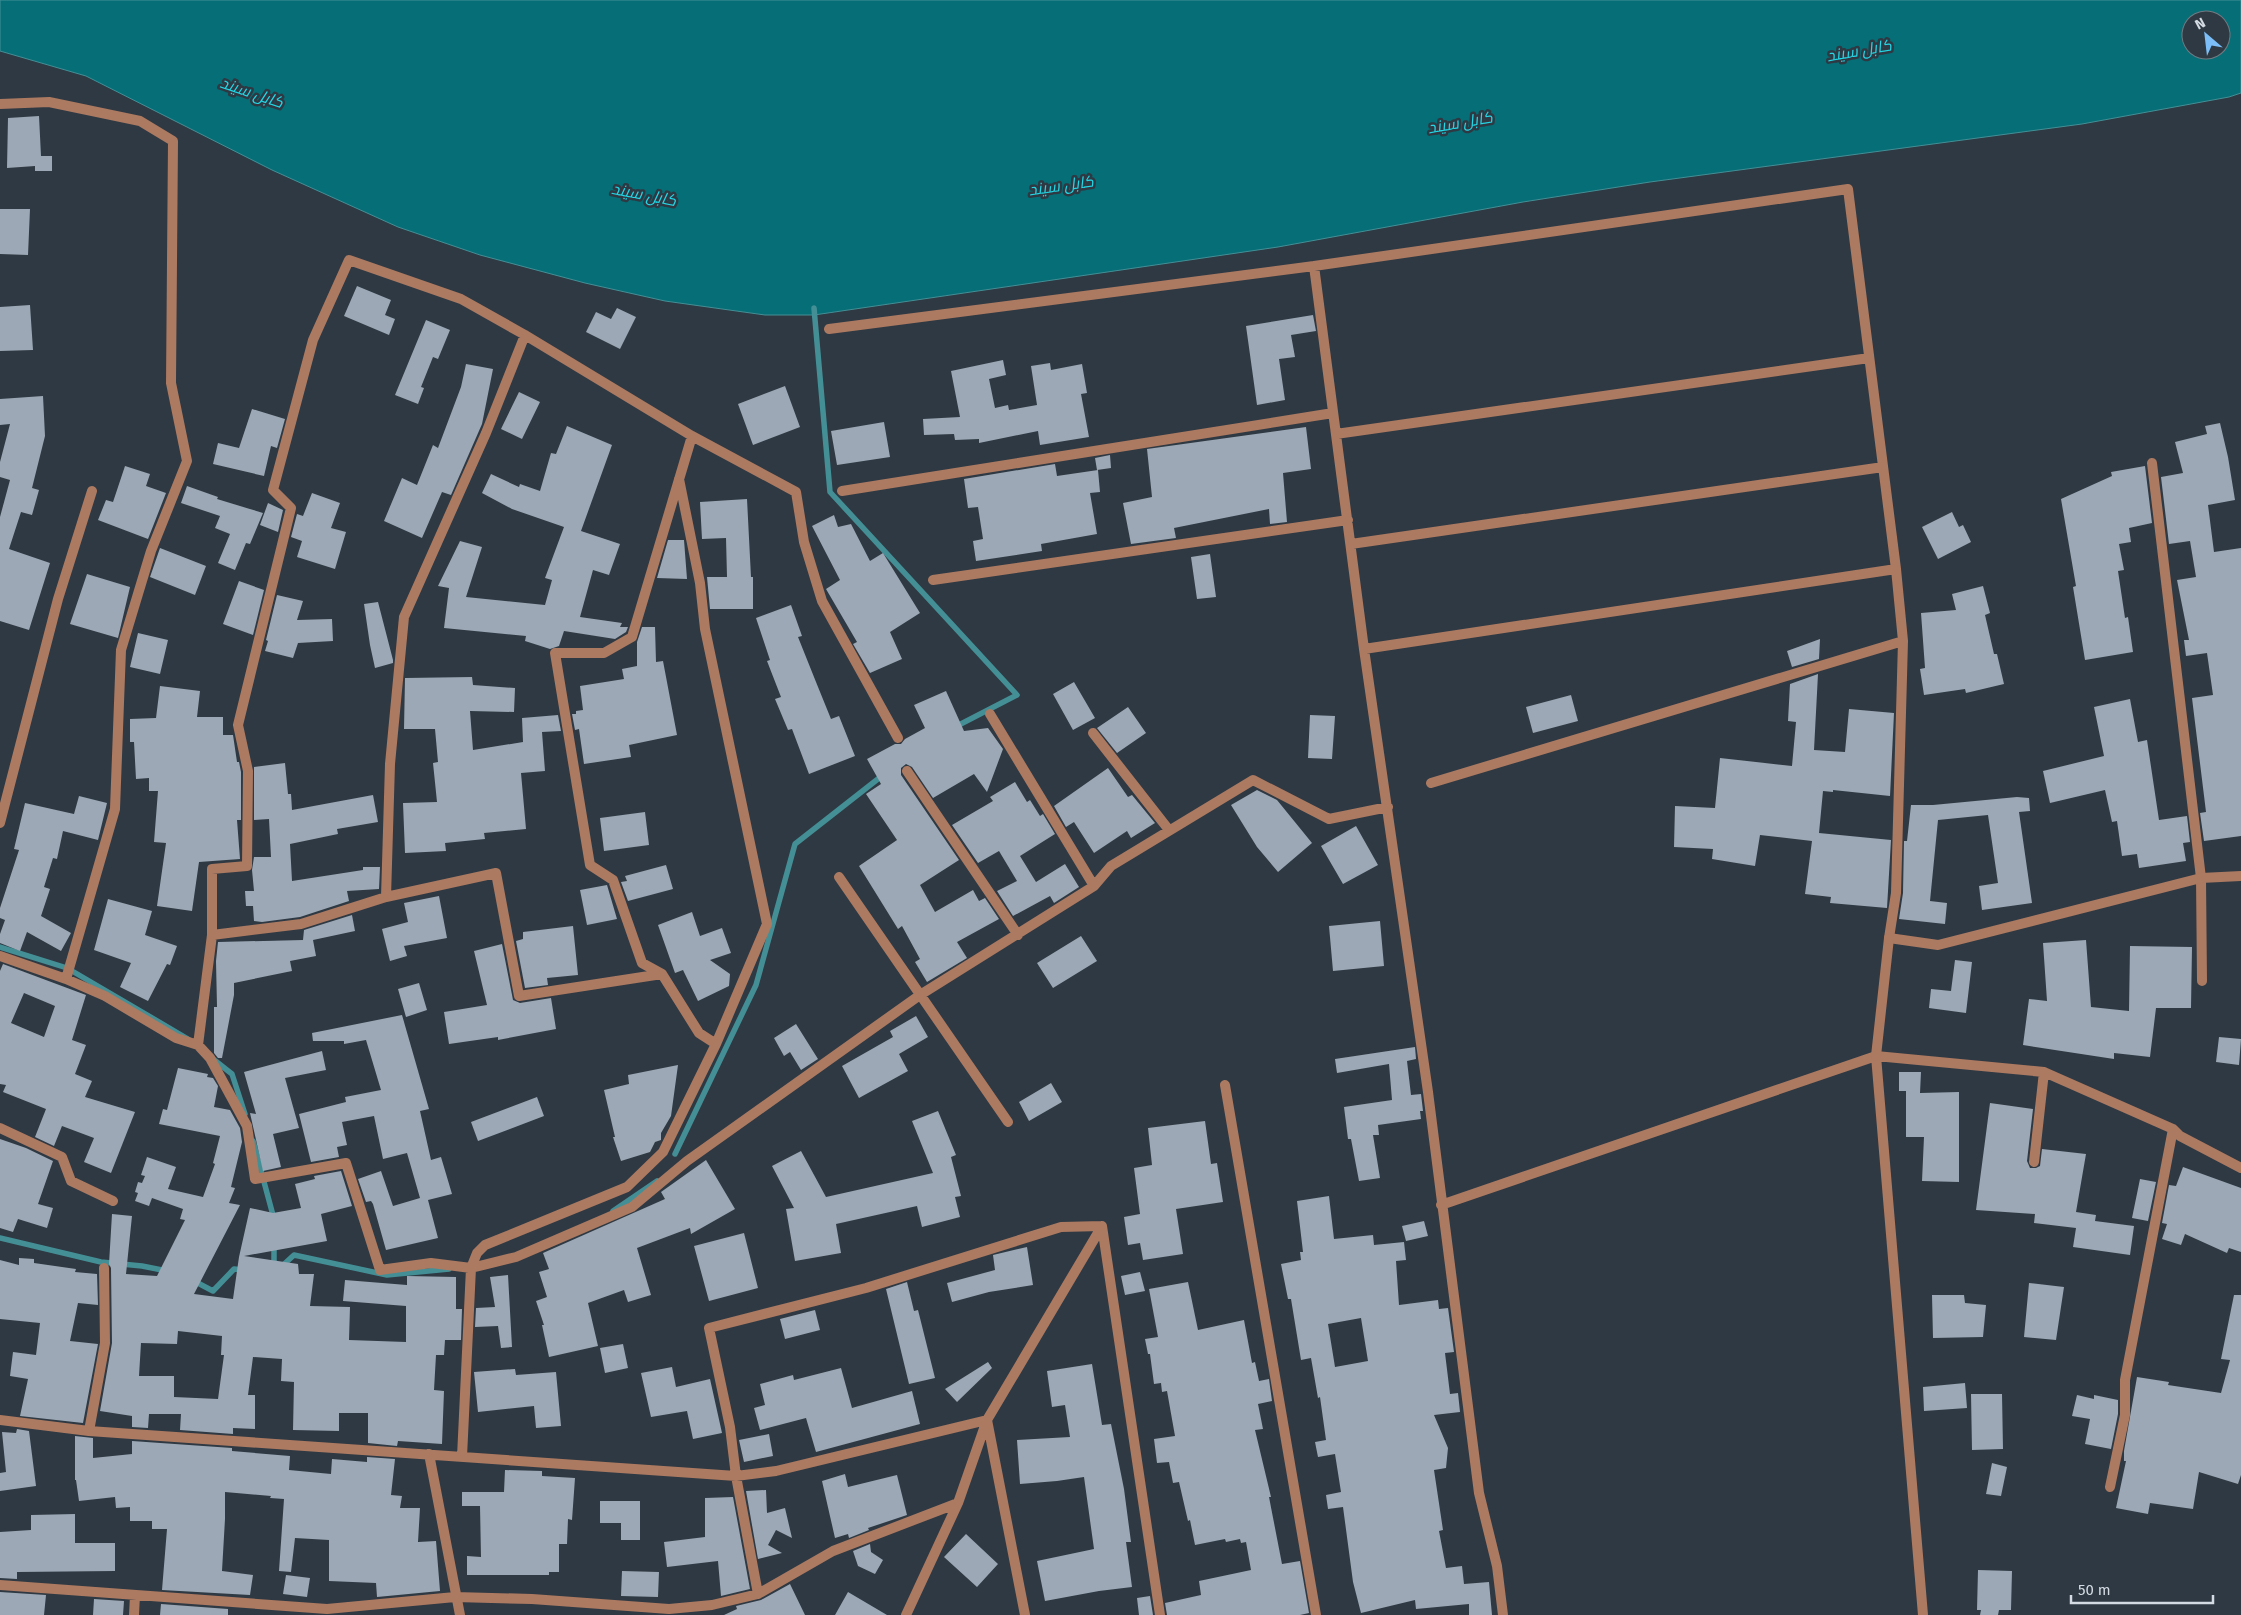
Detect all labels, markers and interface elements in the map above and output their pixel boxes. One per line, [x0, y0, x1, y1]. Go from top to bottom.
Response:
north arrow [2181, 10, 2231, 60]
text: N [2192, 14, 2208, 34]
water label: کابل سيند [1825, 35, 1893, 66]
water label: کابل سيند [218, 73, 286, 112]
water label: کابل سيند [1426, 107, 1494, 138]
water label: کابل سيند [1027, 172, 1095, 199]
water label: کابل سيند [610, 179, 678, 210]
scale bar [2071, 1572, 2214, 1604]
text: 50 m [2078, 1581, 2111, 1599]

